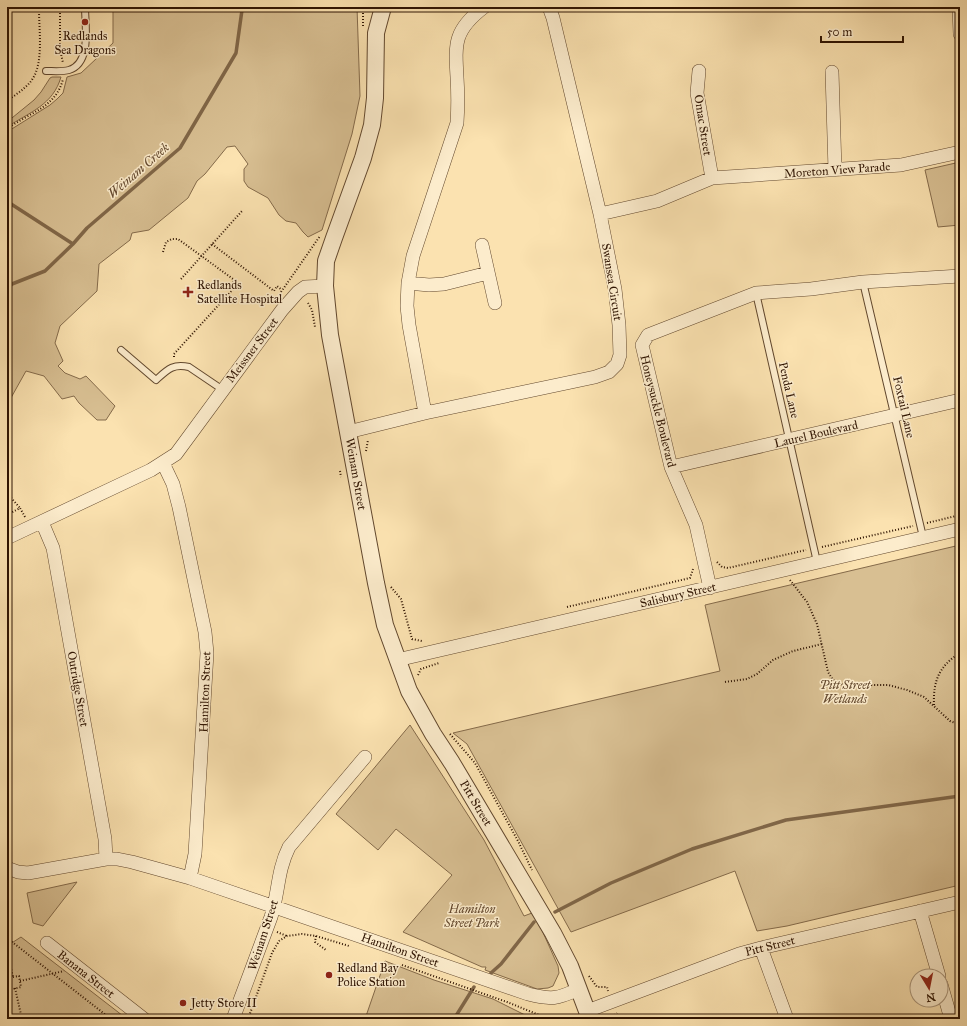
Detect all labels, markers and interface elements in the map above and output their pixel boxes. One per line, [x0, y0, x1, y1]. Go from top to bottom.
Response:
marker: Redlands Sea Dragons [80, 17, 90, 27]
scale bar [821, 18, 903, 44]
text: 50 m [827, 25, 852, 39]
place label: Redlands Sea Dragons [54, 29, 116, 58]
street label: Omac Street [691, 93, 715, 157]
water label: Weinam Creek [105, 140, 173, 202]
street label: Moreton View Parade [783, 159, 891, 181]
street label: Swansea Circuit [599, 242, 625, 322]
place label: Redlands Satellite Hospital [197, 278, 283, 306]
marker: Redlands Satellite Hospital [182, 286, 194, 298]
street label: Meissner Street [223, 314, 281, 385]
street label: Honeysuckle Boulevard [637, 353, 679, 469]
street label: Penda Lane [776, 361, 802, 419]
street label: Foxtail Lane [890, 375, 918, 439]
street label: Laurel Boulevard [773, 418, 859, 450]
street label: Weinam Street [343, 437, 369, 512]
street label: Salisbury Street [639, 579, 718, 611]
street label: Outridge Street [63, 650, 92, 729]
street label: Hamilton Street [197, 650, 213, 733]
park label: Pitt Street Wetlands [820, 678, 872, 706]
street label: Pitt Street [457, 778, 496, 829]
street label: Weinam Street [245, 897, 281, 972]
park label: Hamilton Street Park [443, 902, 500, 930]
street label: Hamilton Street [359, 930, 441, 970]
street label: Pitt Street [744, 933, 797, 959]
street label: Banana Street [55, 947, 118, 1001]
place label: Redland Bay Police Station [337, 961, 406, 989]
north arrow [909, 968, 949, 1008]
marker: Redland Bay Police Station [324, 970, 334, 980]
text: N [924, 990, 936, 1005]
place label: Jetty Store II [189, 996, 257, 1011]
marker: Jetty Store II [178, 998, 188, 1008]

